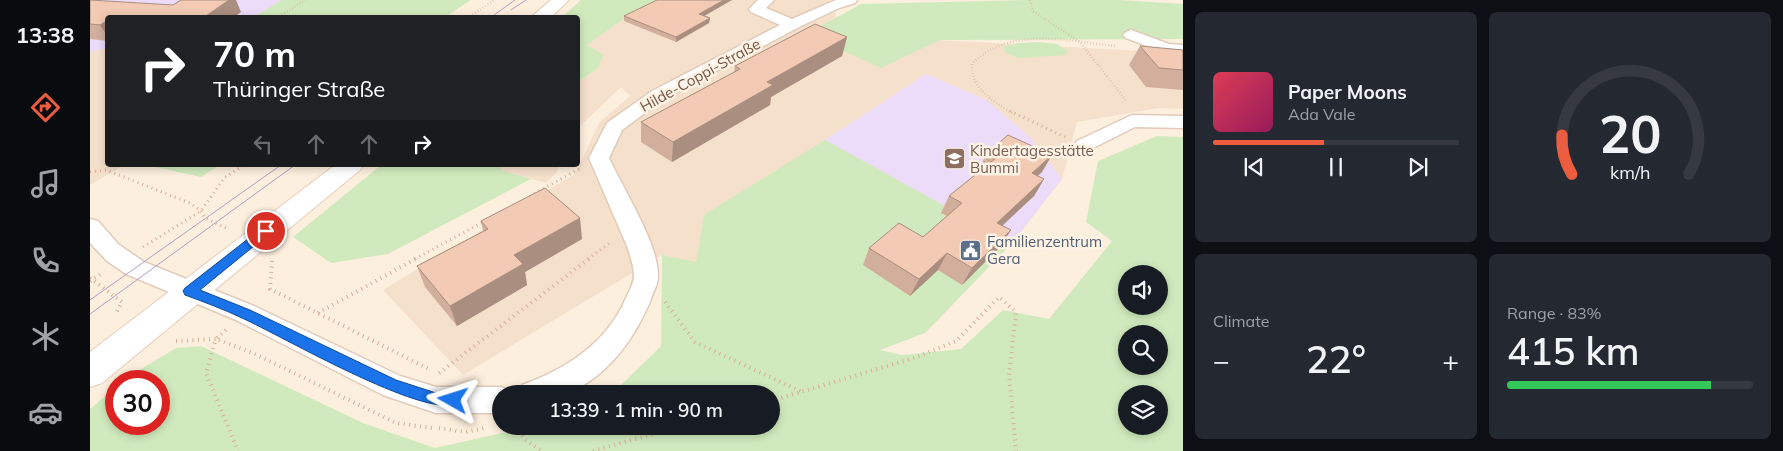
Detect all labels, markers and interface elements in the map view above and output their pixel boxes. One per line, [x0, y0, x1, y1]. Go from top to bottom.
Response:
text: 13:38 [16, 21, 74, 49]
text: 70 m [213, 32, 296, 76]
street label: Hilde-Coppi-Straße [636, 34, 764, 116]
icon: right [130, 35, 195, 100]
text: Thüringer Straße [213, 75, 385, 103]
text: Paper Moons [1288, 80, 1407, 104]
icon: directions [28, 90, 63, 125]
text: 20 [1599, 101, 1661, 166]
text: Ada Vale [1288, 104, 1355, 124]
icon: left [249, 130, 277, 158]
icon: ahead [302, 130, 330, 158]
icon: ahead [355, 130, 383, 158]
icon: right [408, 130, 436, 158]
place label: Kindertagesstätte Bummi [970, 141, 1094, 177]
school or university icon: Kindertagesstätte Bummi [942, 147, 966, 171]
icon: previous [1240, 153, 1268, 181]
icon: pause [1322, 153, 1350, 181]
icon: next [1404, 153, 1432, 181]
text: km/h [1610, 161, 1650, 183]
icon: music [28, 166, 63, 201]
pin [245, 210, 287, 252]
icon: arrive [252, 217, 280, 245]
place label: Familienzentrum Gera [987, 232, 1102, 268]
public building icon: Familienzentrum Gera [959, 238, 983, 262]
icon: phone [28, 243, 63, 278]
map controls [1118, 265, 1168, 435]
button: sound [1118, 265, 1168, 315]
text: Range · 83% [1507, 303, 1602, 323]
text: Climate [1213, 311, 1269, 331]
icon: climate [28, 319, 63, 354]
button: search [1118, 325, 1168, 375]
text: 415 km [1507, 327, 1640, 375]
text: 22° [1306, 335, 1366, 383]
text: − [1213, 343, 1230, 378]
text: + [1442, 343, 1459, 378]
speed limit sign: 30 [105, 370, 170, 435]
position arrow [426, 373, 478, 425]
button: layers [1118, 385, 1168, 435]
icon: car [28, 395, 63, 430]
text: 13:39 · 1 min · 90 m [549, 398, 723, 422]

